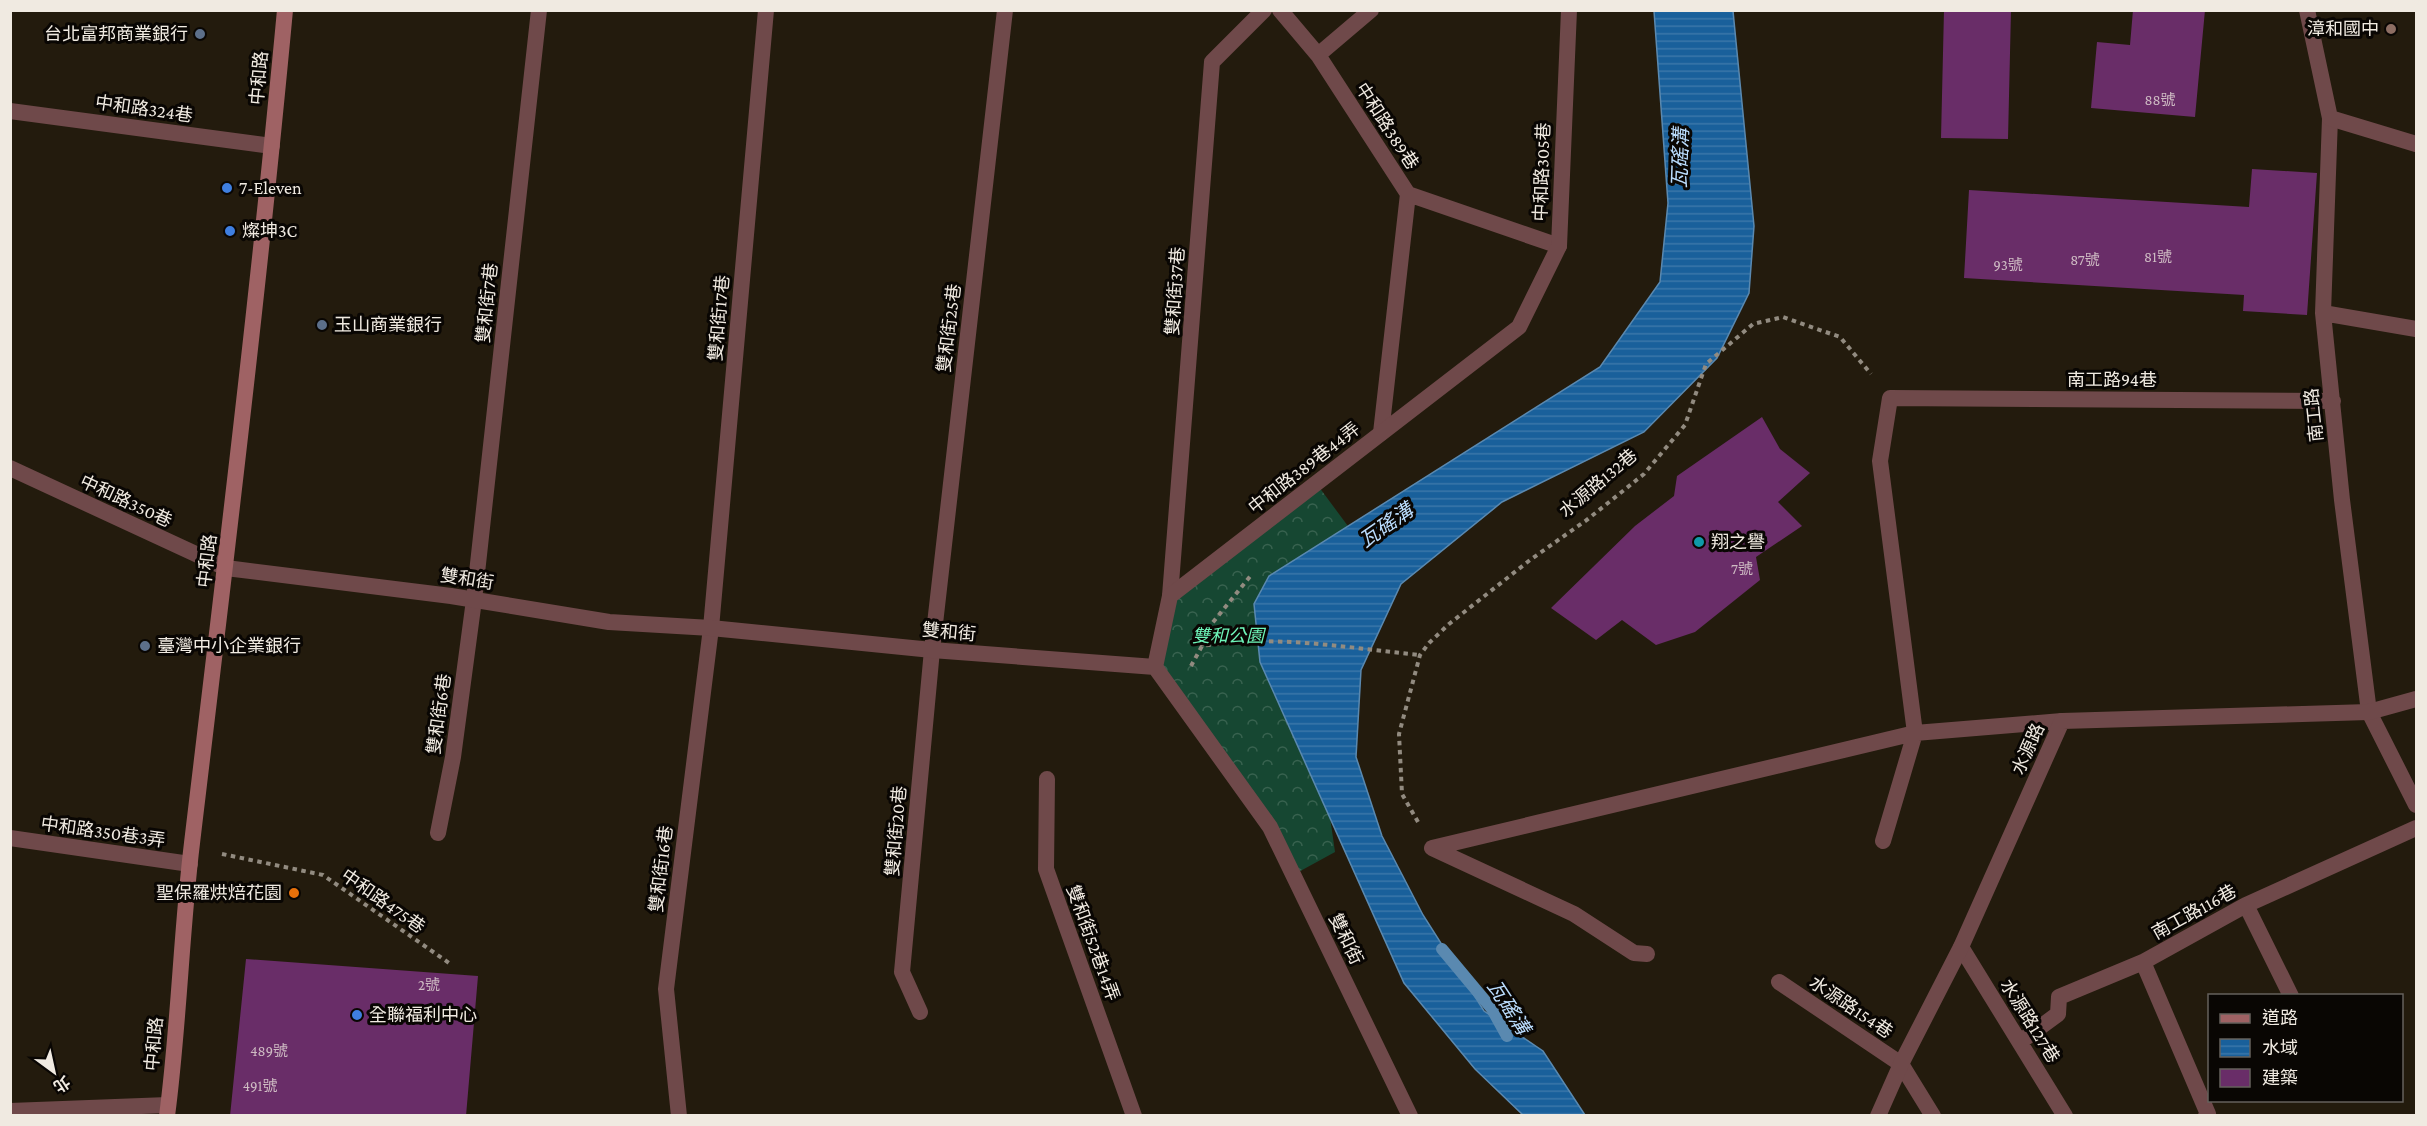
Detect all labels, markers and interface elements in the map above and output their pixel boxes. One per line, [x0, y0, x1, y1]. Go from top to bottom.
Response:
place label: 漳和國中 [2307, 19, 2379, 39]
marker: 漳和國中 [2384, 22, 2398, 36]
place label: 台北富邦商業銀行 [44, 24, 188, 44]
marker: 台北富邦商業銀行 [193, 27, 207, 41]
street label: 中和路 [247, 50, 271, 106]
street label: 中和路389巷 [1352, 79, 1422, 173]
street label: 中和路324巷 [94, 92, 194, 126]
house number: 88號 [2144, 92, 2176, 108]
street label: 中和路305巷 [1530, 122, 1554, 222]
water label: 瓦磘溝 [1668, 125, 1692, 188]
place label: 7-Eleven [239, 178, 302, 198]
marker: 7-Eleven [220, 181, 234, 195]
place label: 燦坤3C [242, 221, 298, 241]
marker: 燦坤3C [223, 224, 237, 238]
street label: 雙和街37巷 [1162, 246, 1188, 336]
house number: 81號 [2144, 249, 2172, 265]
house number: 87號 [2070, 252, 2100, 268]
house number: 93號 [1993, 257, 2023, 273]
street label: 雙和街7巷 [473, 262, 501, 344]
street label: 雙和街17巷 [705, 274, 733, 362]
street label: 雙和街25巷 [934, 283, 964, 373]
place label: 玉山商業銀行 [334, 315, 442, 335]
marker: 玉山商業銀行 [315, 318, 329, 332]
street label: 南工路94巷 [2067, 370, 2157, 390]
street label: 南工路 [2301, 387, 2327, 443]
street label: 中和路389巷44弄 [1244, 418, 1364, 518]
street label: 水源路132巷 [1555, 445, 1641, 521]
street label: 中和路350巷 [77, 471, 175, 531]
water label: 瓦磘溝 [1355, 497, 1419, 551]
place label: 翔之譽 [1711, 532, 1765, 552]
street label: 中和路 [194, 533, 220, 589]
marker: 翔之譽 [1692, 535, 1706, 549]
house number: 7號 [1731, 561, 1753, 577]
street label: 雙和街 [439, 565, 495, 593]
street label: 雙和街 [921, 620, 977, 644]
park label: 雙和公園 [1192, 626, 1267, 646]
place label: 臺灣中小企業銀行 [157, 636, 301, 656]
marker: 臺灣中小企業銀行 [138, 639, 152, 653]
street label: 雙和街6巷 [423, 672, 455, 756]
street label: 水源路 [2008, 720, 2048, 778]
street label: 雙和街20巷 [882, 785, 910, 877]
street label: 中和路350巷3弄 [39, 813, 167, 851]
street label: 雙和街16巷 [646, 825, 676, 913]
street label: 中和路475巷 [337, 865, 429, 937]
street label: 南工路116巷 [2148, 881, 2240, 943]
street label: 雙和街52巷14弄 [1063, 882, 1123, 1004]
place label: 聖保羅烘焙花園 [156, 883, 282, 903]
marker: 聖保羅烘焙花園 [287, 886, 301, 900]
street label: 雙和街 [1325, 910, 1367, 968]
street label: 水源路154巷 [1806, 972, 1896, 1042]
water label: 瓦磘溝 [1483, 976, 1536, 1041]
street label: 水源路127巷 [1996, 976, 2064, 1066]
house number: 2號 [418, 977, 440, 993]
legend [2208, 994, 2403, 1102]
place label: 全聯福利中心 [369, 1005, 477, 1025]
marker: 全聯福利中心 [350, 1008, 364, 1022]
text: 道路 [2262, 1008, 2298, 1028]
street label: 中和路 [142, 1016, 166, 1072]
text: 水域 [2262, 1038, 2298, 1058]
north arrow [24, 1042, 84, 1102]
house number: 489號 [250, 1043, 288, 1059]
text: 建築 [2262, 1068, 2298, 1088]
text: 北 [51, 1073, 73, 1096]
house number: 491號 [242, 1078, 278, 1094]

